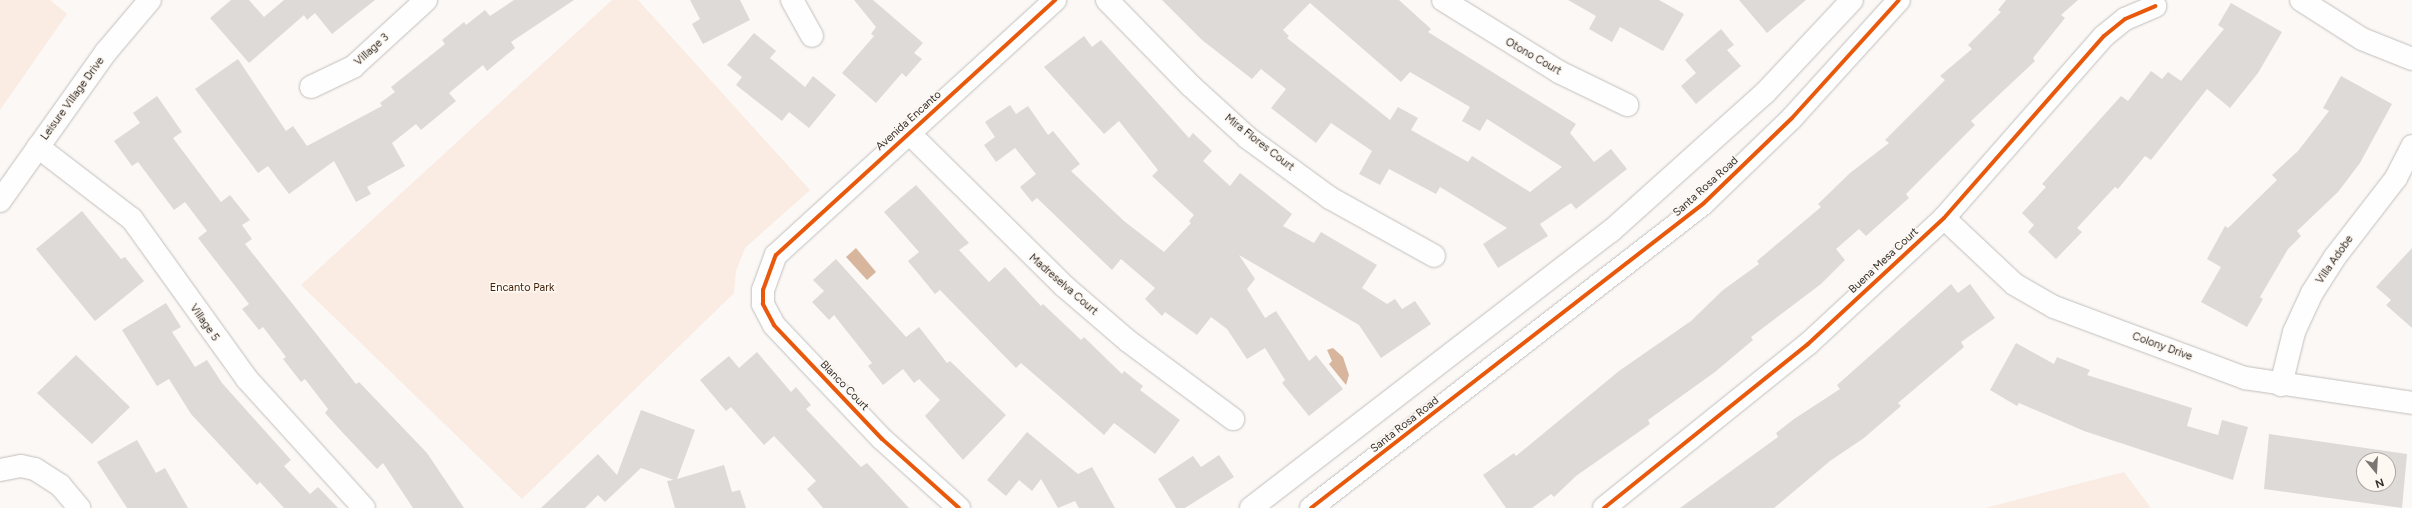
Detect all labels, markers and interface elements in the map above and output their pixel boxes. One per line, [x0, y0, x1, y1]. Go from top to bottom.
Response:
street label: Village 3 [352, 31, 392, 69]
street label: Otono Court [1503, 36, 1563, 78]
street label: Leisure Village Drive [38, 55, 108, 143]
street label: Avenida Encanto [874, 88, 944, 154]
street label: Mira Flores Court [1222, 112, 1296, 174]
street label: Santa Rosa Road [1671, 154, 1741, 220]
street label: Buena Mesa Court [1846, 225, 1922, 297]
street label: Villa Adobe [2314, 233, 2356, 287]
street label: Madreselva Court [1026, 252, 1100, 318]
park label: Encanto Park [490, 281, 554, 295]
street label: Village 5 [187, 302, 221, 344]
street label: Colony Drive [2130, 330, 2194, 364]
street label: Blanco Court [817, 358, 871, 414]
street label: Santa Rosa Road [1368, 394, 1442, 456]
north arrow [2356, 452, 2396, 492]
text: N [2374, 475, 2386, 490]

